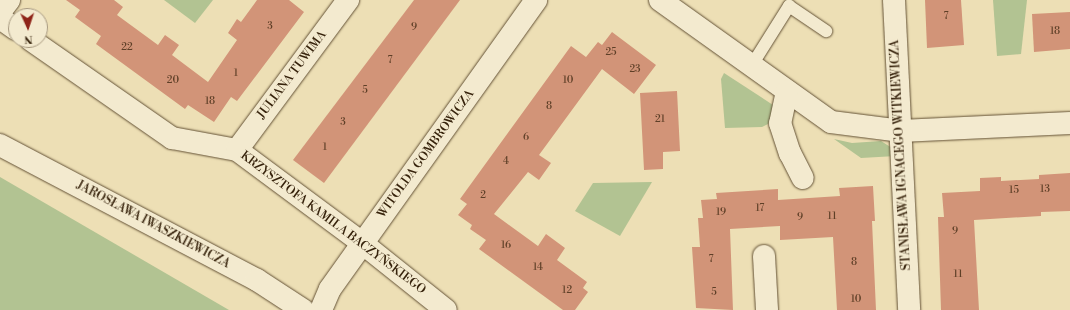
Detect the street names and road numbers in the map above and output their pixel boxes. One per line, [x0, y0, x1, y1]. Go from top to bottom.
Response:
street label: JULIANA TUWIMA [254, 28, 330, 122]
street label: STANISŁAWA IGNACEGO WITKIEWICZA [888, 39, 914, 271]
street label: WITOLDA GOMBROWICZA [375, 87, 477, 221]
street label: KRZYSZTOFA KAMILA BACZYŃSKIEGO [237, 149, 429, 297]
street label: JAROSŁAWA IWASZKIEWICZA [74, 178, 232, 272]

